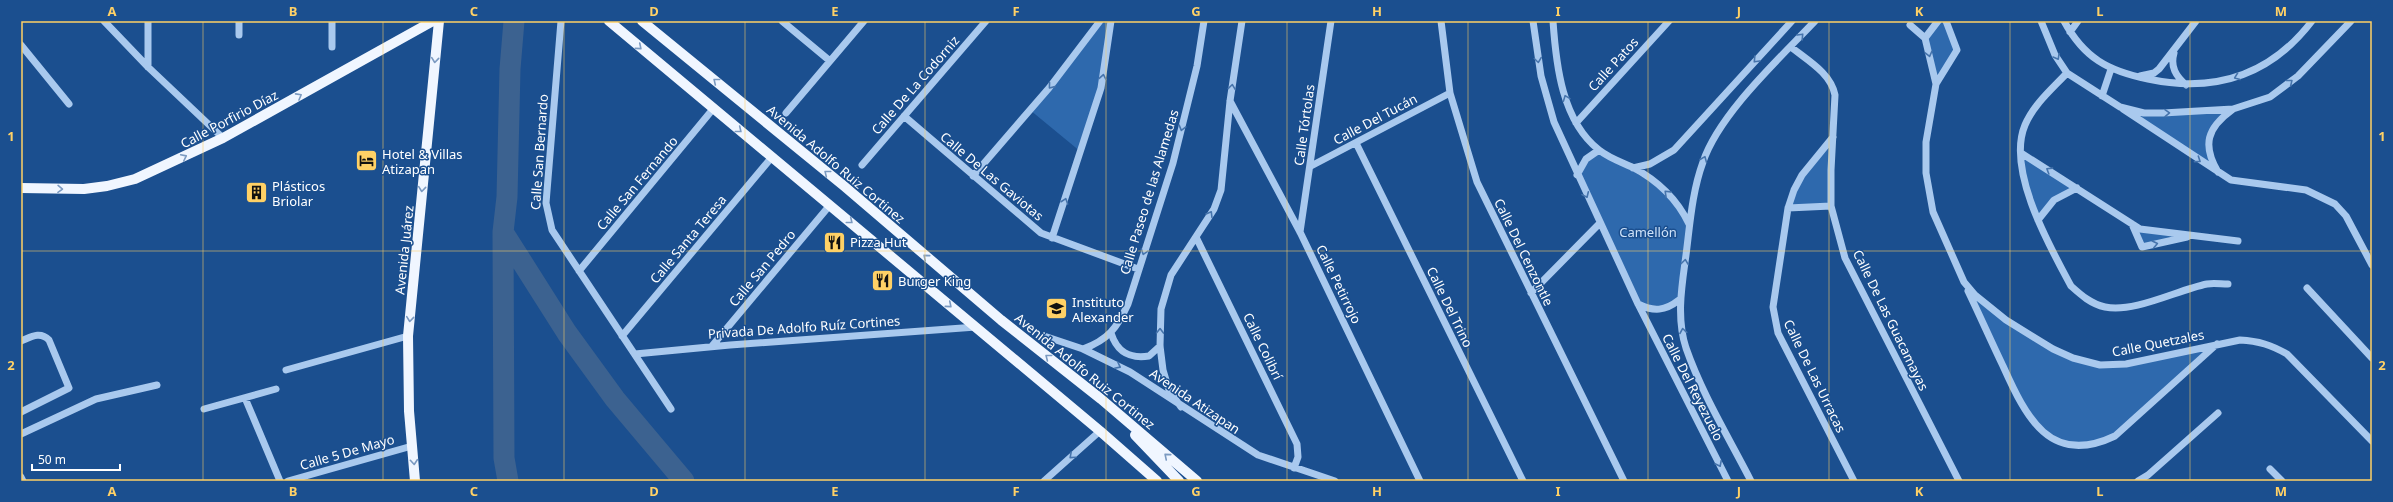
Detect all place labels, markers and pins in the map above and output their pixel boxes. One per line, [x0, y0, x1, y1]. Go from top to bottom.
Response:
place label: Hotel & Villas Atizapan [382, 145, 463, 178]
hotel icon: Hotel & Villas Atizapan [354, 148, 380, 174]
place label: Plásticos Briolar [272, 177, 325, 210]
building icon: Plásticos Briolar [243, 180, 269, 206]
restaurant icon: Pizza Hut [822, 229, 848, 255]
place label: Pizza Hut [850, 233, 907, 251]
restaurant icon: Burger King [869, 268, 895, 294]
place label: Burger King [898, 272, 971, 290]
place label: Instituto Alexander [1072, 293, 1134, 326]
school or university icon: Instituto Alexander [1043, 296, 1069, 322]

